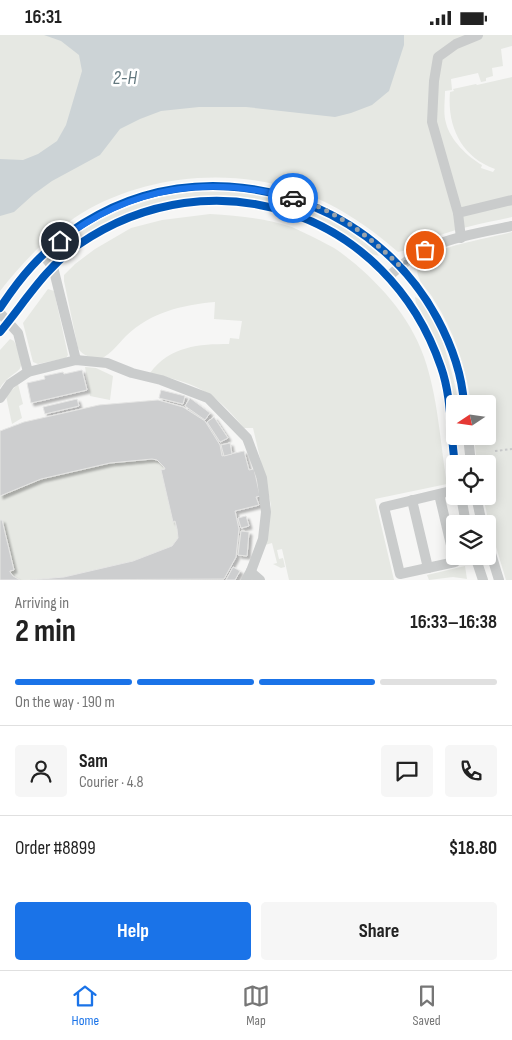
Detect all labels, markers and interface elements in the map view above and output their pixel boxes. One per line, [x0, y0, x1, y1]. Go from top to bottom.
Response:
text: 16:31 [25, 6, 62, 29]
water label: 2-H [113, 67, 138, 90]
courier [268, 173, 318, 223]
icon: car [279, 184, 307, 212]
pin [39, 220, 81, 262]
icon: home [46, 227, 74, 255]
pin [404, 229, 446, 271]
icon: bag [411, 236, 439, 264]
north arrow [446, 395, 496, 445]
map controls [446, 395, 496, 565]
button: locate [446, 455, 496, 505]
button: layers [446, 515, 496, 565]
text: Arriving in [15, 594, 69, 613]
text: 16:33–16:38 [410, 611, 497, 634]
text: 2 min [15, 612, 76, 651]
text: On the way · 190 m [15, 693, 115, 712]
button: person [15, 745, 67, 797]
button: chat [381, 745, 433, 797]
button: phone [445, 745, 497, 797]
text: Sam [79, 750, 108, 773]
text: Courier · 4.8 [79, 773, 143, 792]
text: Order #8899 [15, 837, 96, 860]
text: $18.80 [449, 837, 497, 860]
button: Help [15, 902, 251, 960]
button: Share [261, 902, 497, 960]
tab: Home [71, 982, 99, 1029]
tab: Map [242, 982, 270, 1029]
tab: Saved [413, 982, 441, 1029]

